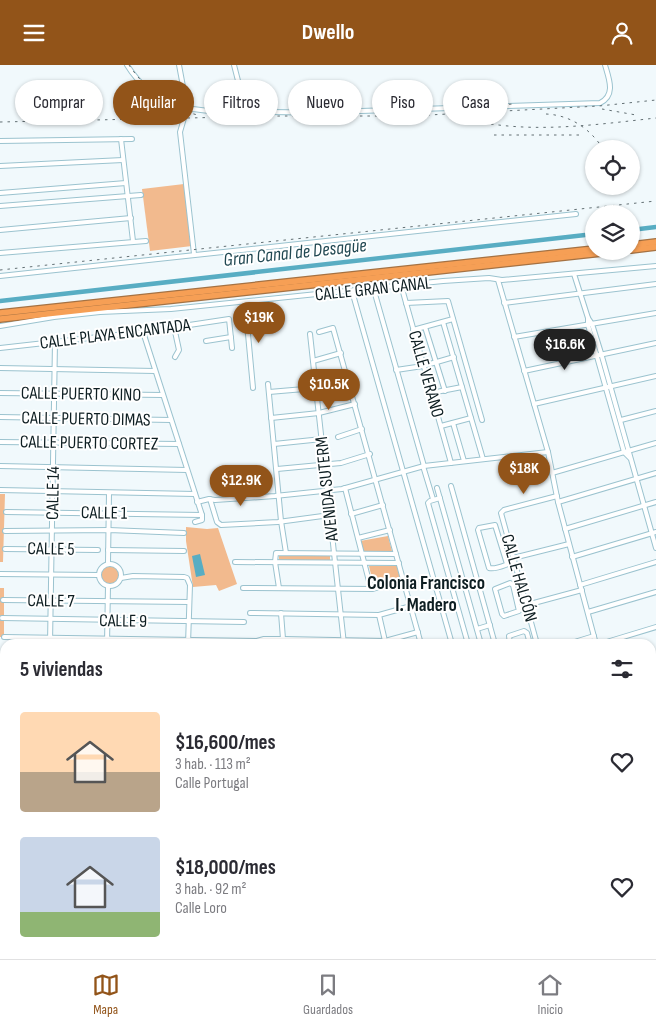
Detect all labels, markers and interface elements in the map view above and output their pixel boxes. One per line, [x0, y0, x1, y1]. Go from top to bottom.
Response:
icon: menu [20, 19, 48, 47]
text: Dwello [302, 19, 354, 46]
icon: person [608, 19, 636, 47]
chip: Comprar [15, 80, 103, 125]
chip: Alquilar [113, 80, 194, 125]
chip: Filtros [204, 80, 278, 125]
chip: Nuevo [288, 80, 362, 125]
chip: Piso [372, 80, 433, 125]
chip: Casa [443, 80, 508, 125]
map controls [585, 140, 640, 260]
button: locate [585, 140, 640, 195]
button: layers [585, 205, 640, 260]
water label: Gran Canal de Desagüe [222, 234, 368, 272]
street label: CALLE GRAN CANAL [314, 272, 433, 306]
pin: $19K [229, 301, 289, 344]
text: $19K [244, 308, 274, 327]
street label: CALLE PLAYA ENCANTADA [39, 314, 192, 354]
street label: CALLE VERANO [404, 328, 448, 420]
pin: $16.6K [524, 329, 606, 371]
text: $16.6K [545, 335, 585, 354]
pin: $10.5K [288, 369, 370, 411]
text: $10.5K [309, 375, 349, 394]
street label: CALLE PUERTO KINO [21, 382, 141, 406]
street label: CALLE PUERTO DIMAS [21, 407, 151, 431]
street label: CALLE PUERTO CORTEZ [20, 431, 159, 455]
street label: AVENIDA SUTERM [311, 436, 343, 543]
pin: $18K [494, 453, 554, 495]
text: $18K [509, 459, 539, 478]
street label: CALLE 14 [42, 465, 64, 520]
pin: $12.9K [200, 465, 282, 507]
text: $12.9K [221, 471, 261, 490]
street label: CALLE 1 [81, 502, 128, 524]
street label: CALLE HALCÓN [497, 532, 541, 624]
street label: CALLE 5 [27, 538, 75, 560]
district label: Colonia Francisco I. Madero [367, 572, 485, 617]
street label: CALLE 7 [27, 590, 76, 612]
street label: CALLE 9 [99, 610, 147, 632]
icon: filters [608, 655, 636, 683]
text: 5 viviendas [20, 657, 103, 682]
text: $16,600/mes [175, 730, 276, 755]
icon: home [60, 732, 120, 792]
icon: heart [608, 748, 636, 776]
text: 3 hab. · 113 m² [175, 755, 251, 774]
text: Calle Portugal [175, 774, 249, 793]
text: $18,000/mes [175, 855, 276, 880]
icon: home [60, 857, 120, 917]
icon: heart [608, 873, 636, 901]
text: 3 hab. · 92 m² [175, 880, 247, 899]
text: Calle Loro [175, 899, 227, 918]
tab: Mapa [92, 971, 120, 1018]
tab: Guardados [303, 971, 353, 1018]
tab: Inicio [536, 971, 564, 1018]

